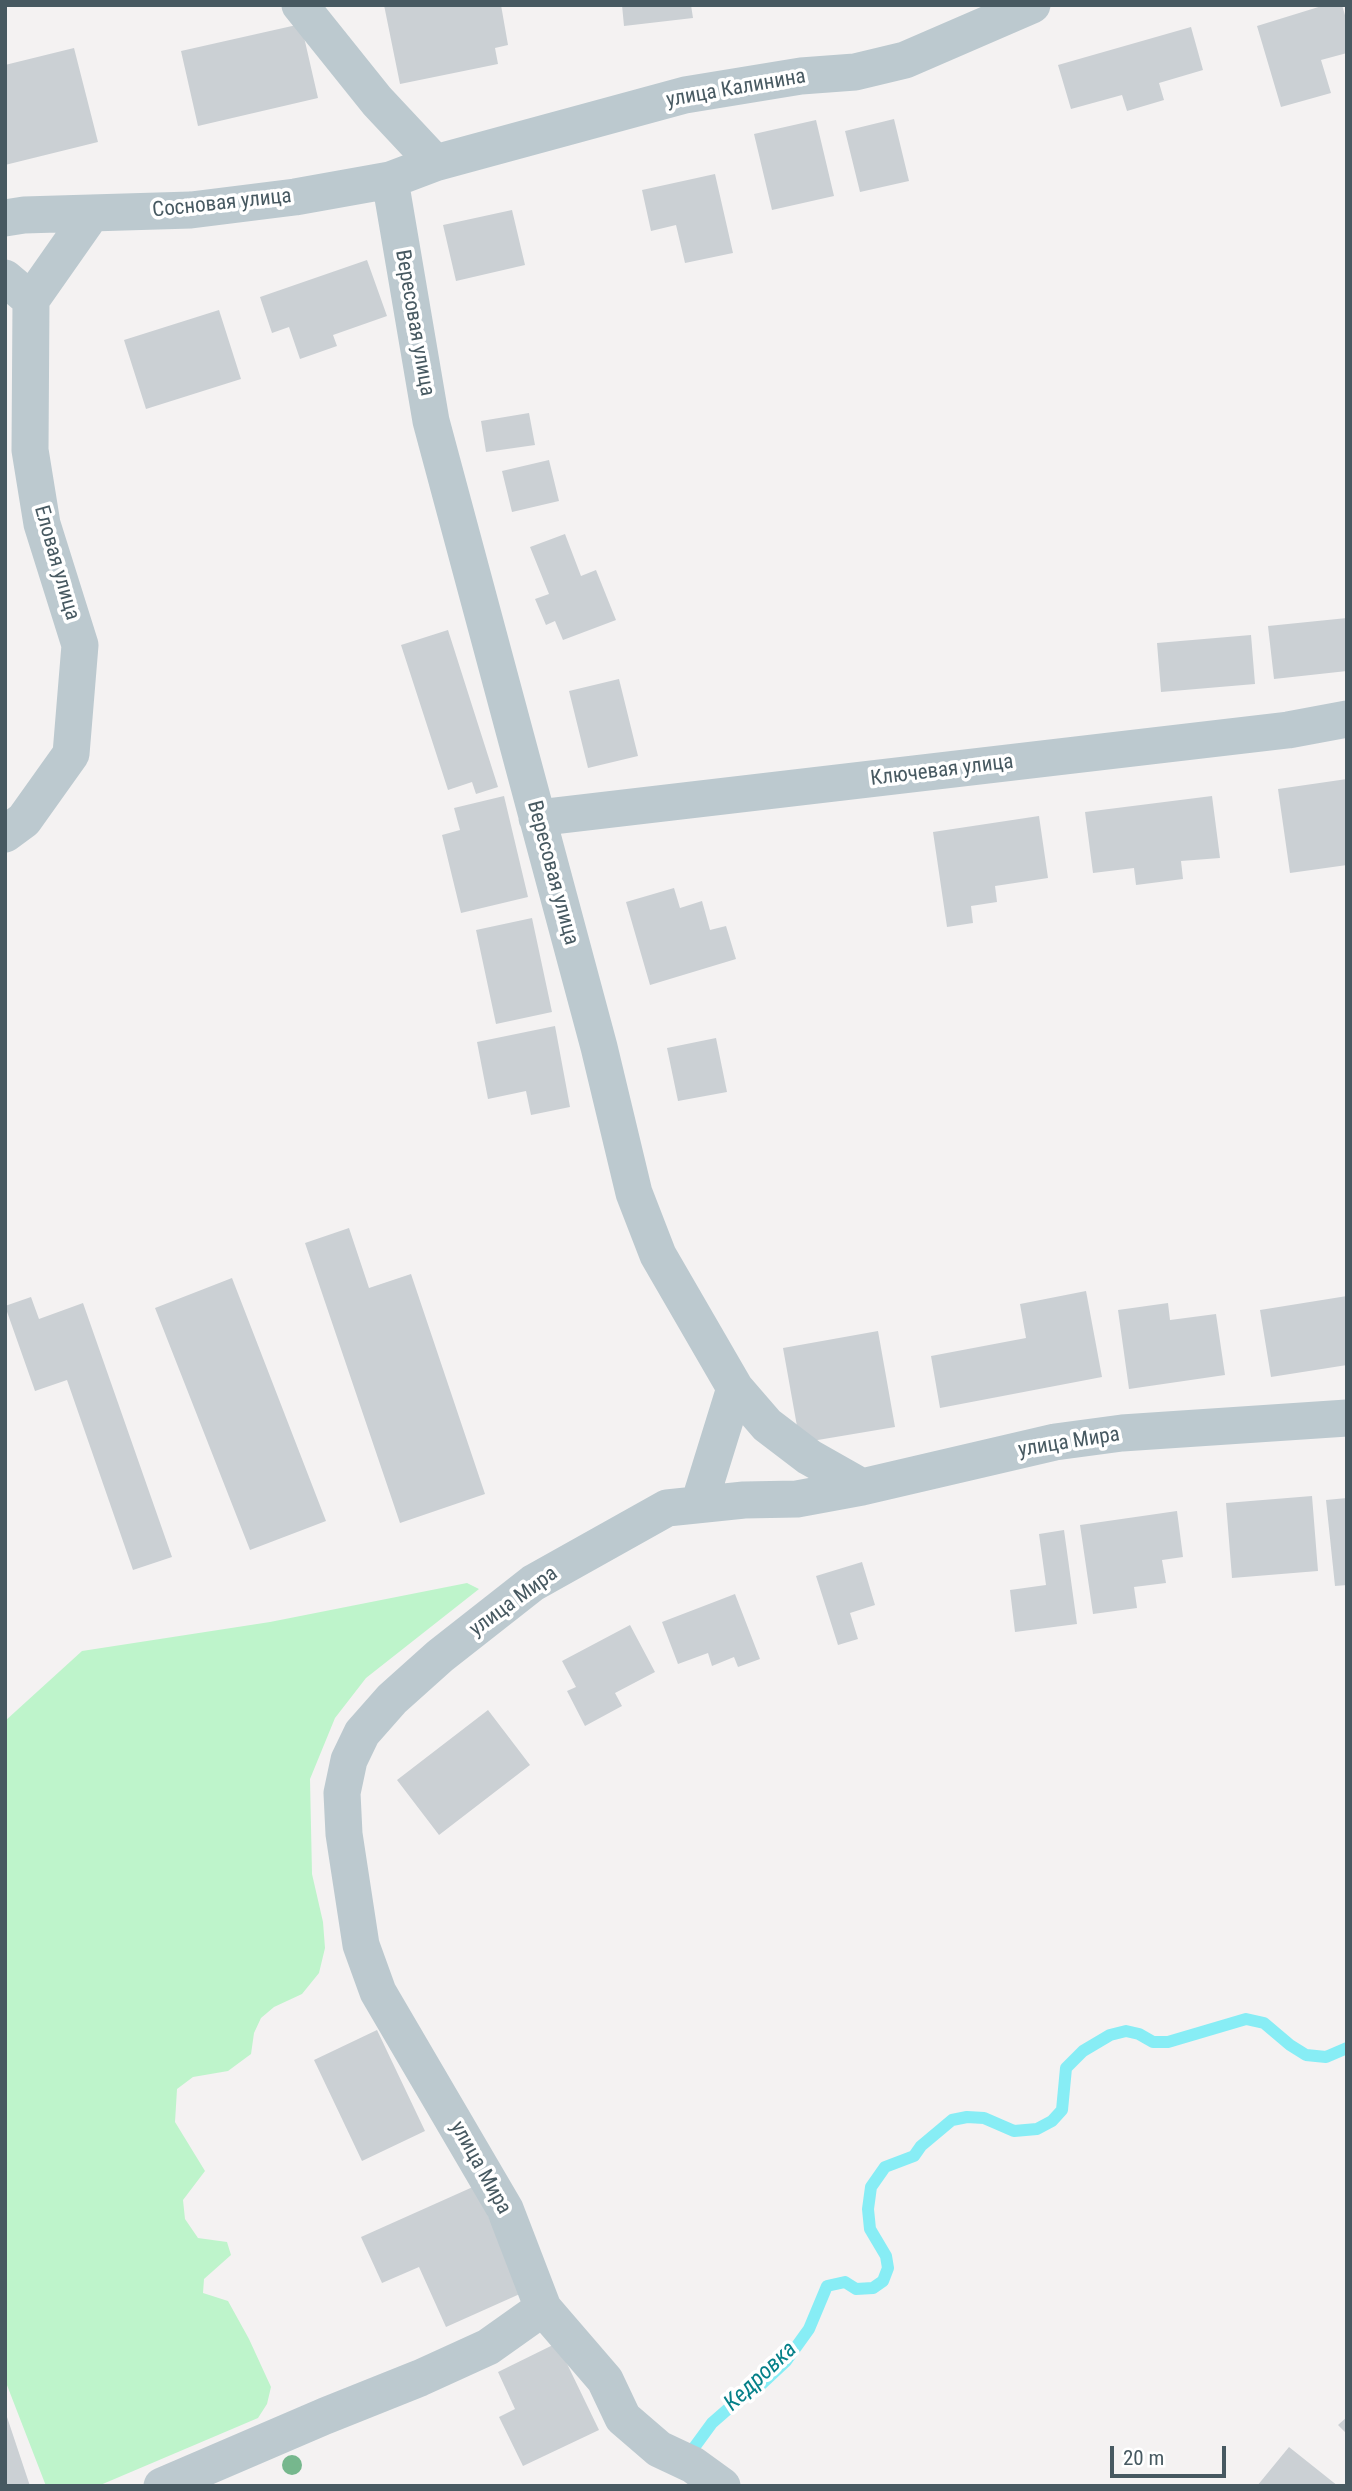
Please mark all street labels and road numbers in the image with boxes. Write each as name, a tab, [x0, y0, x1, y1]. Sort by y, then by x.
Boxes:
street label: улица Калинина	[664, 64, 808, 114]
street label: Сосновая улица	[151, 184, 293, 224]
street label: Вересовая улица	[389, 248, 439, 398]
street label: Еловая улица	[28, 503, 84, 623]
street label: Ключевая улица	[869, 750, 1015, 792]
street label: Вересовая улица	[521, 798, 583, 948]
street label: улица Мира	[1016, 1423, 1122, 1463]
street label: улица Мира	[465, 1562, 563, 1642]
street label: улица Мира	[444, 2117, 516, 2219]

